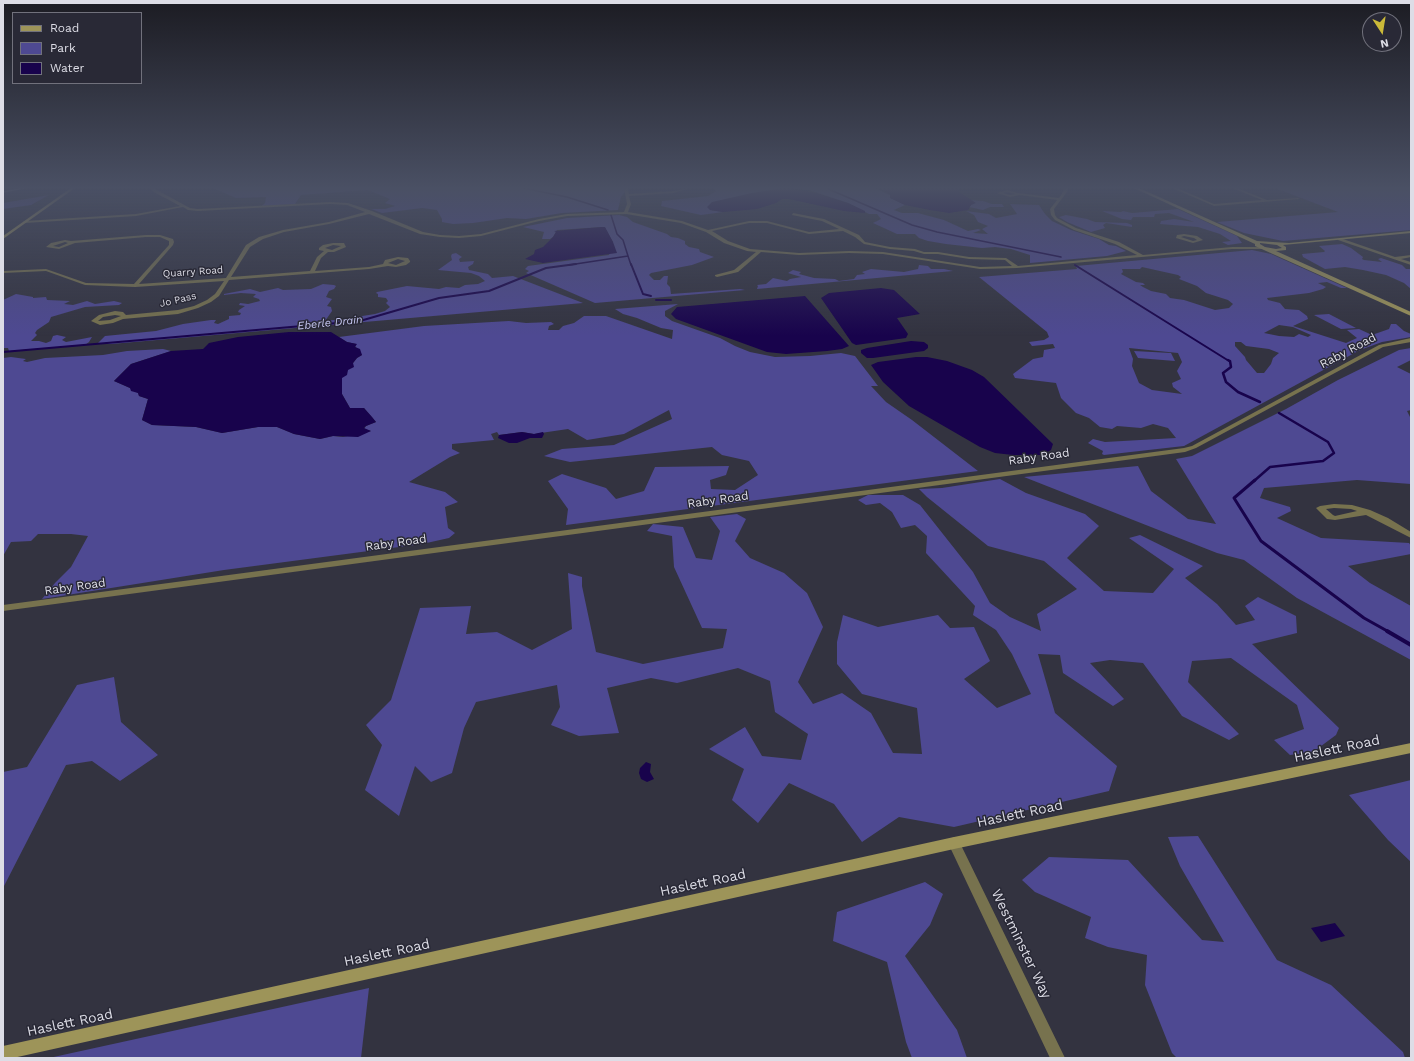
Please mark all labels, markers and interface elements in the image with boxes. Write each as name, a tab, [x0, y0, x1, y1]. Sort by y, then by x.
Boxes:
legend	[12, 12, 142, 84]
north arrow	[1362, 12, 1402, 52]
text: Road	[50, 21, 79, 35]
text: N	[1379, 36, 1390, 50]
text: Park	[50, 41, 76, 55]
text: Water	[50, 61, 84, 75]
street label: Quarry Road	[162, 264, 224, 280]
street label: Jo Pass	[158, 290, 198, 310]
water label: Eberle Drain	[297, 313, 363, 333]
street label: Raby Road	[1317, 330, 1379, 372]
street label: Raby Road	[1007, 446, 1071, 468]
street label: Raby Road	[686, 489, 750, 511]
street label: Raby Road	[364, 532, 428, 554]
street label: Raby Road	[43, 576, 107, 598]
street label: Haslett Road	[1292, 732, 1382, 766]
street label: Haslett Road	[975, 797, 1065, 831]
street label: Haslett Road	[658, 866, 748, 900]
street label: Westminster Way	[987, 887, 1055, 1001]
street label: Haslett Road	[342, 936, 432, 970]
street label: Haslett Road	[25, 1006, 115, 1040]

